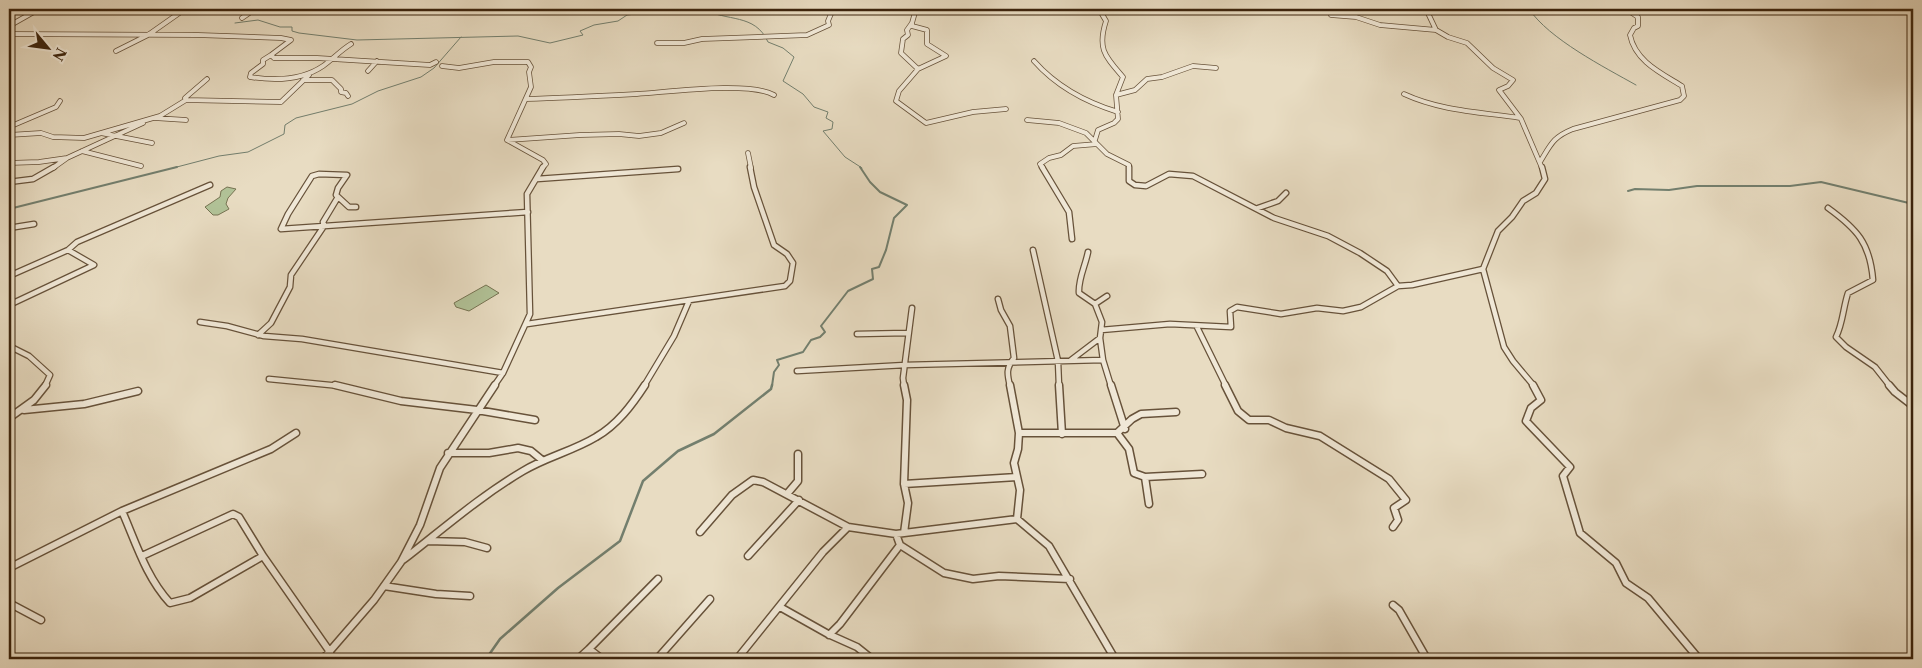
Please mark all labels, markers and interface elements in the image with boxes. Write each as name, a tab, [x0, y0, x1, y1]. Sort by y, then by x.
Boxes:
north arrow	[22, 22, 72, 72]
text: N	[49, 45, 70, 64]

